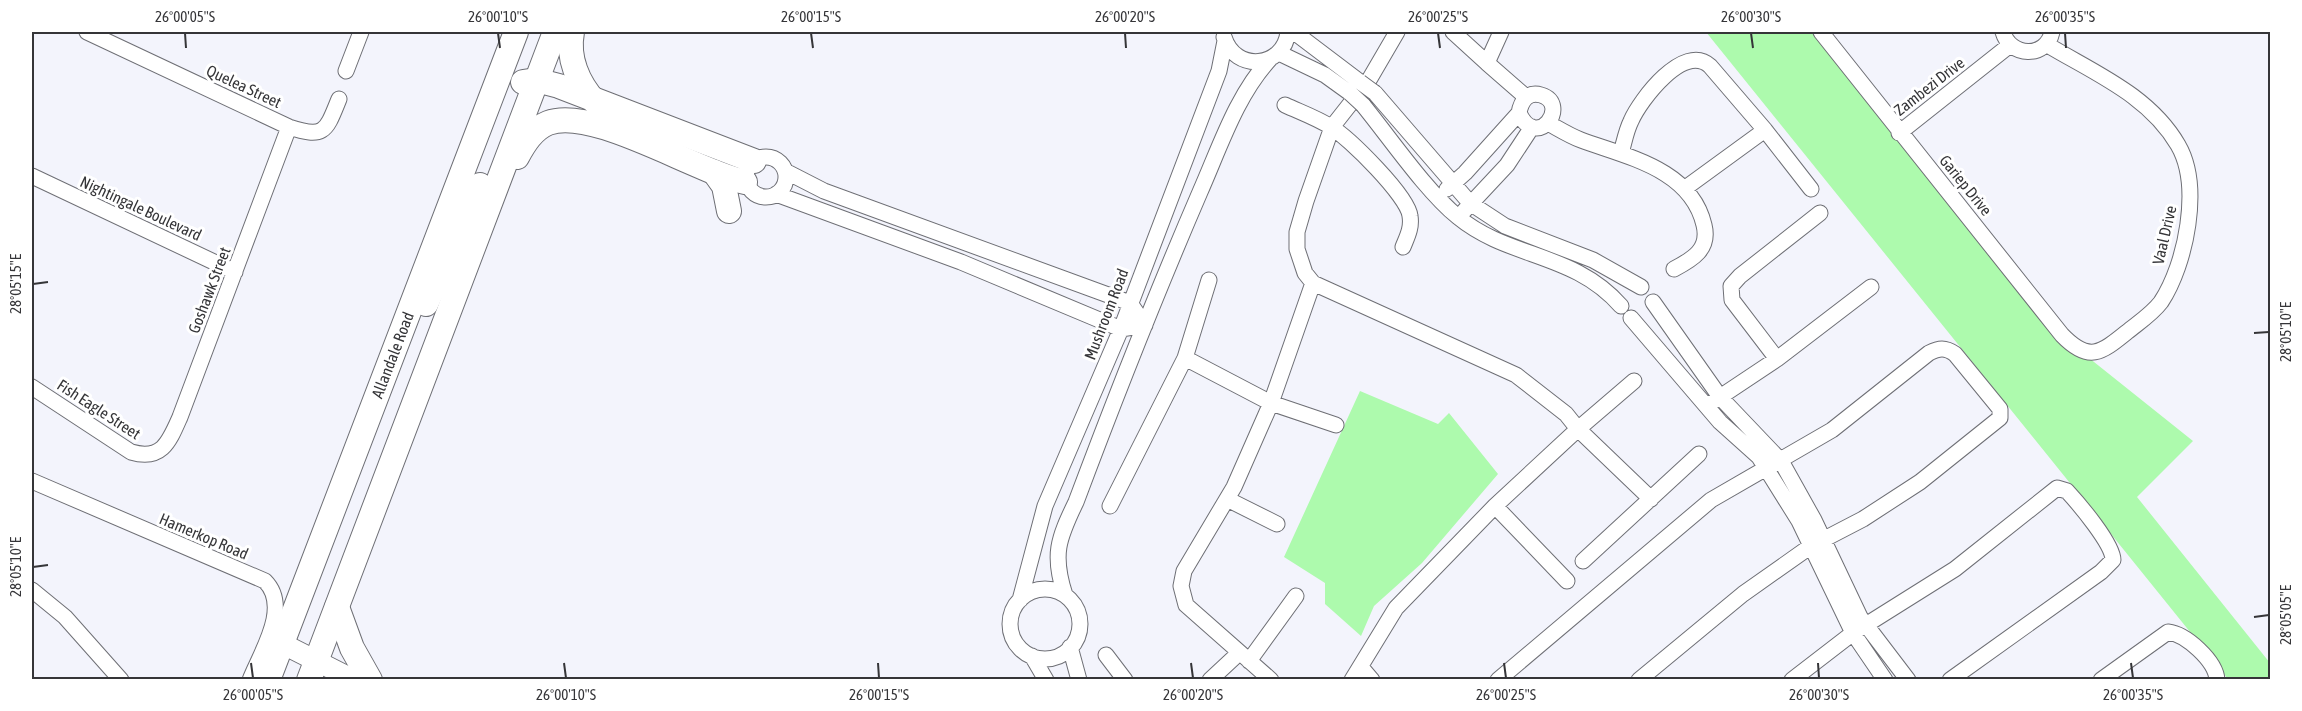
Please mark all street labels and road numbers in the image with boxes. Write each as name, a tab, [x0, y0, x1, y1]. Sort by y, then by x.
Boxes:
street label: Zambezi Drive	[1890, 53, 1968, 119]
street label: Quelea Street	[204, 61, 285, 111]
street label: Gariep Drive	[1935, 151, 1996, 219]
street label: Nightingale Boulevard	[77, 172, 204, 245]
street label: Vaal Drive	[2149, 204, 2179, 266]
street label: Goshawk Street	[184, 244, 234, 336]
street label: Mushroom Road	[1080, 266, 1132, 362]
street label: Allandale Road	[368, 309, 417, 401]
street label: Fish Eagle Street	[54, 375, 144, 444]
street label: Hamerkop Road	[156, 509, 251, 564]

